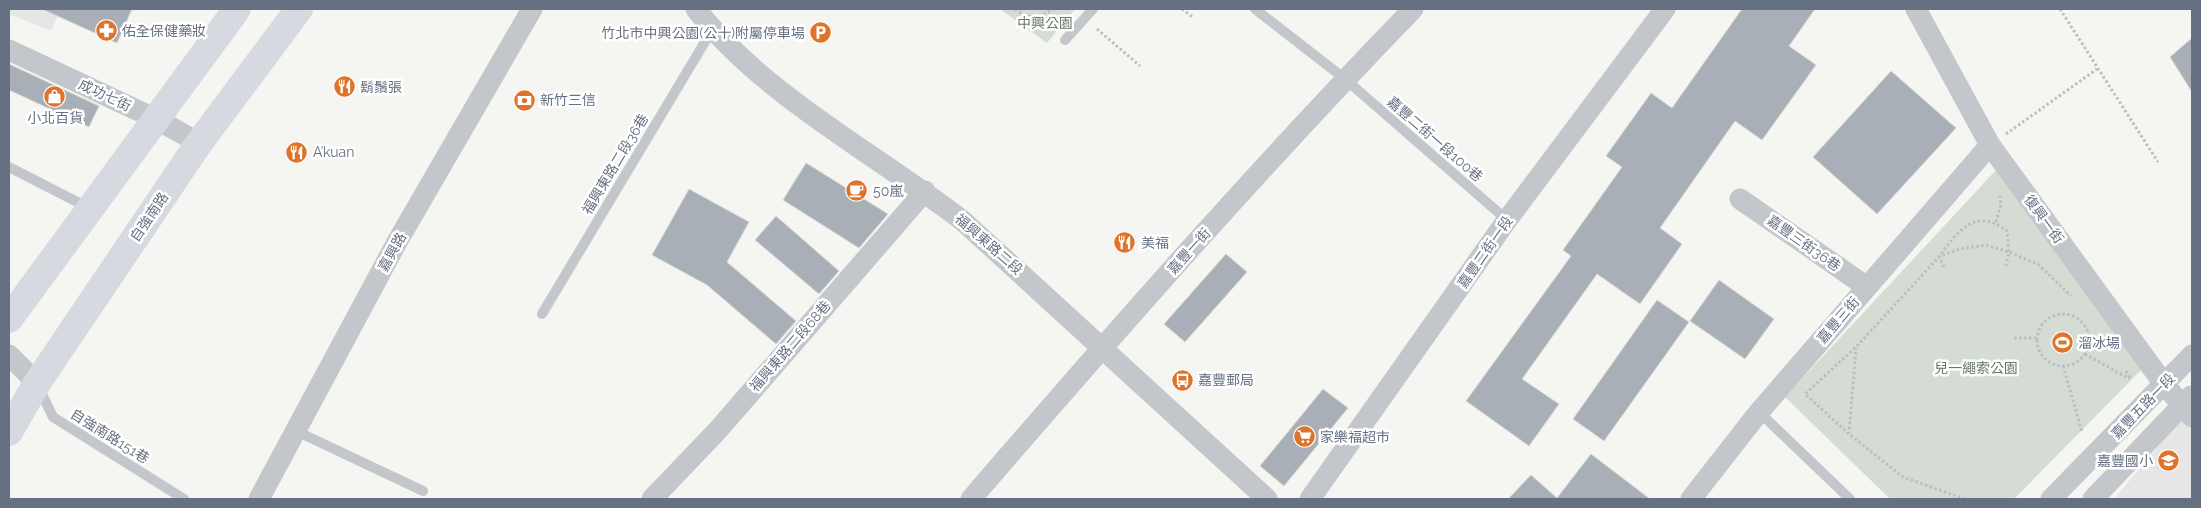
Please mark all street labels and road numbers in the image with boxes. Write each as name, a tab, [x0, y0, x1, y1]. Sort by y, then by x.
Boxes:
street label: 成功七街	[76, 76, 134, 114]
street label: 嘉豐二街一段100巷	[1384, 93, 1486, 185]
street label: 福興東路二段36巷	[579, 111, 651, 217]
street label: 自強南路	[127, 189, 171, 245]
street label: 復興一街	[2021, 192, 2067, 246]
street label: 福興東路二段	[952, 210, 1026, 278]
street label: 嘉豐三街36巷	[1764, 212, 1844, 274]
street label: 嘉豐二街一段	[1454, 213, 1516, 291]
street label: 嘉豐一街	[1164, 225, 1214, 277]
street label: 嘉興路	[375, 230, 409, 274]
street label: 嘉豐三街	[1814, 294, 1862, 346]
street label: 福興東路二段68巷	[746, 297, 834, 395]
street label: 嘉豐五路一段	[2108, 370, 2178, 442]
street label: 自強南路151巷	[68, 405, 152, 467]

